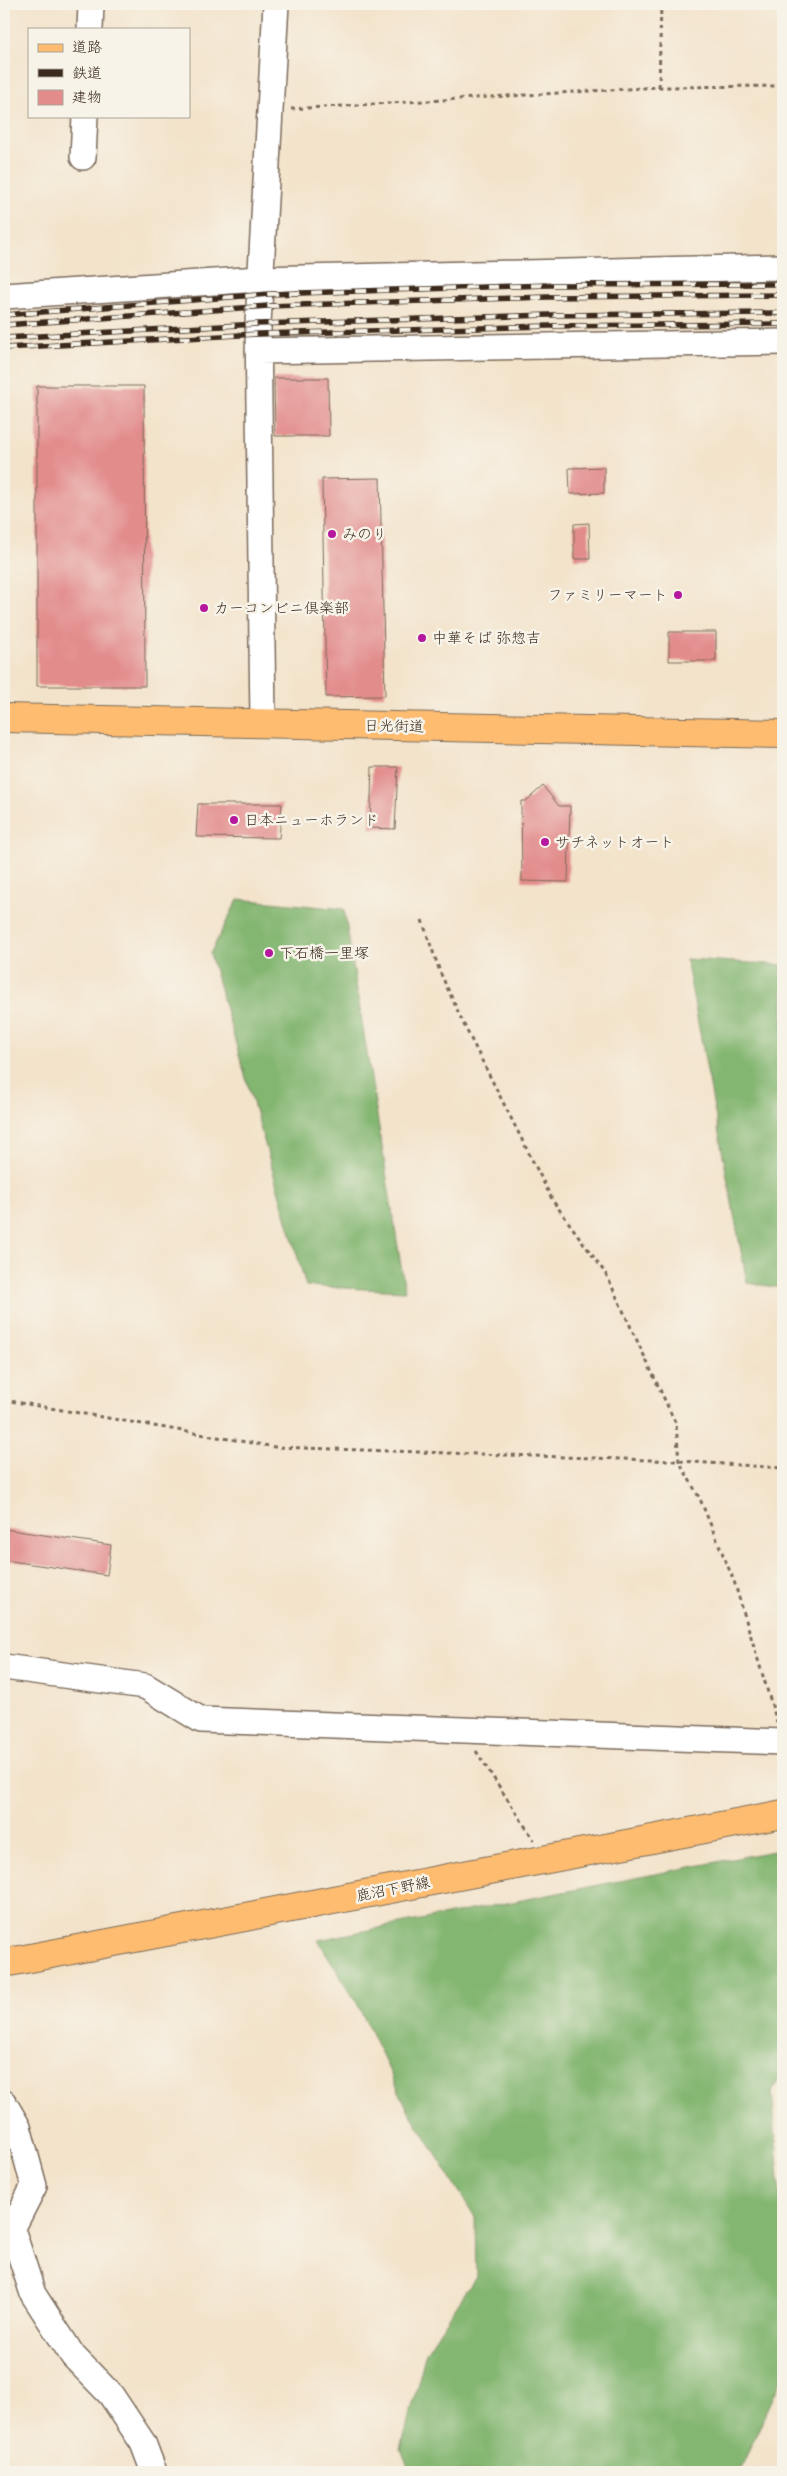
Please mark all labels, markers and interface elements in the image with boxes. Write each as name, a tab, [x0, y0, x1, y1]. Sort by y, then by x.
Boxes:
legend	[28, 28, 190, 118]
text: 道路	[72, 34, 102, 60]
text: 鉄道	[72, 60, 102, 86]
text: 建物	[72, 84, 102, 110]
place label: みのり	[342, 521, 387, 547]
marker: みのり	[326, 528, 338, 540]
place label: ファミリーマート	[548, 582, 668, 608]
marker: ファミリーマート	[672, 589, 684, 601]
place label: カーコンビニ倶楽部	[214, 595, 349, 621]
marker: カーコンビニ倶楽部	[198, 602, 210, 614]
place label: 中華そば 弥惣吉	[432, 625, 541, 651]
marker: 中華そば 弥惣吉	[416, 632, 428, 644]
street label: 日光街道	[364, 712, 424, 740]
place label: 日本ニューホランド	[244, 807, 379, 833]
marker: 日本ニューホランド	[228, 814, 240, 826]
place label: サチネットオート	[555, 829, 674, 855]
marker: サチネットオート	[539, 836, 551, 848]
place label: 下石橋一里塚	[279, 940, 369, 966]
marker: 下石橋一里塚	[263, 947, 275, 959]
street label: 鹿沼下野線	[354, 1869, 432, 1909]

